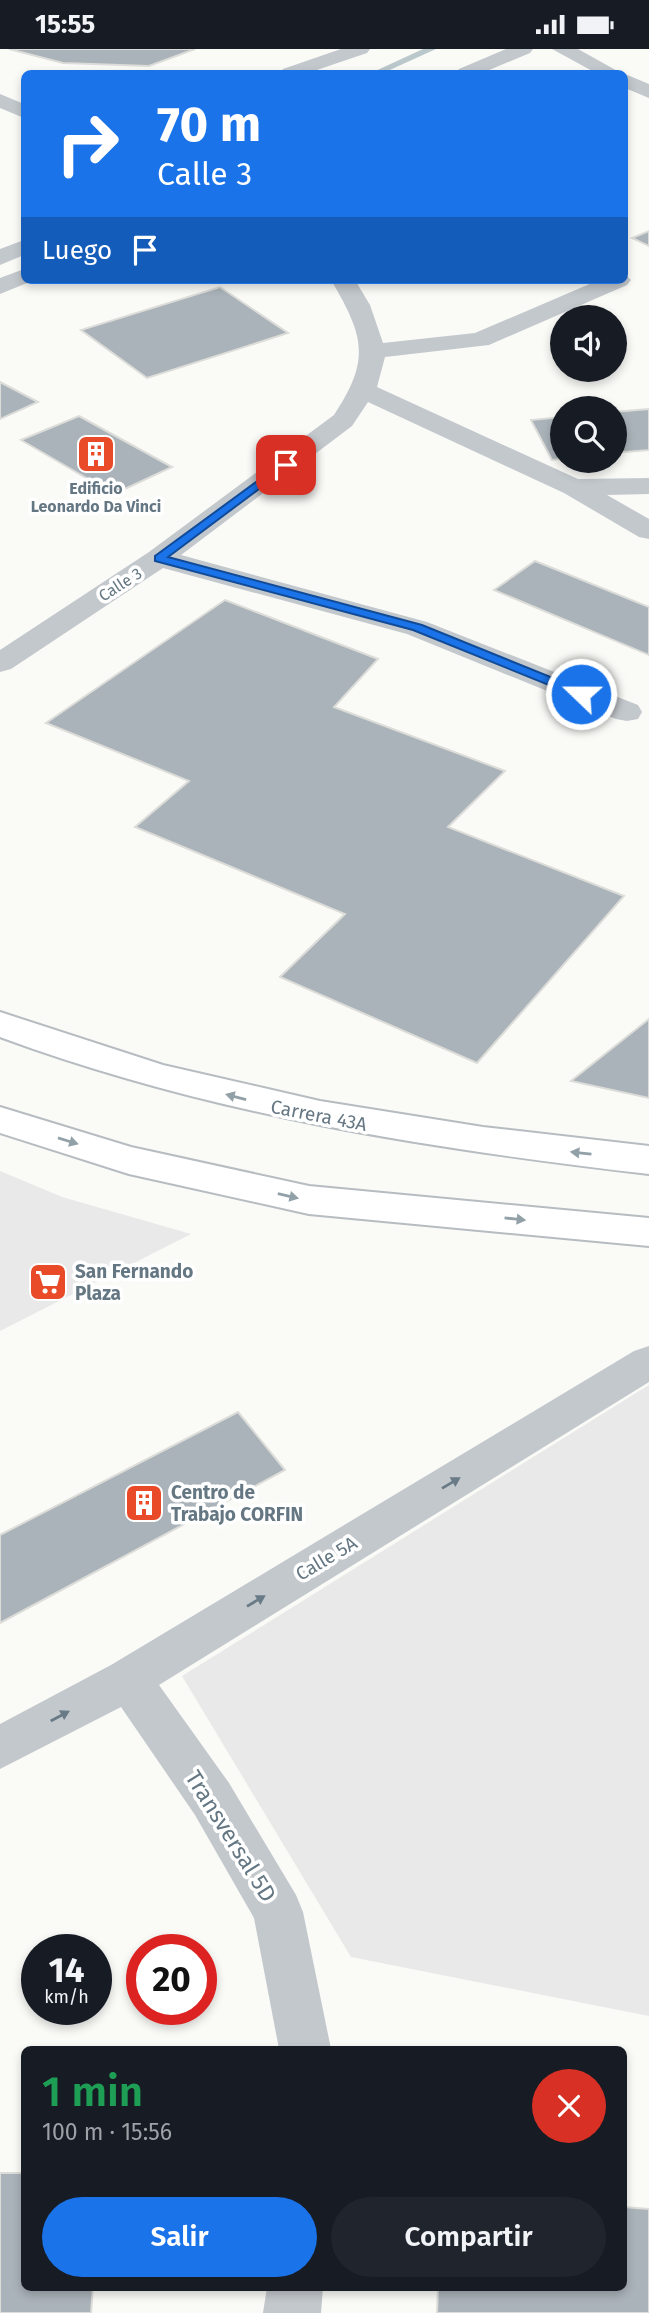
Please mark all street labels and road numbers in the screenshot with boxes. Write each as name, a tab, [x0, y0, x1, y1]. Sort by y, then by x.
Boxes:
street label: Calle 3	[95, 563, 145, 605]
street label: Carrera 43A	[269, 1095, 369, 1136]
street label: Calle 5A	[291, 1531, 361, 1586]
street label: Transversal 5D	[179, 1765, 283, 1907]

